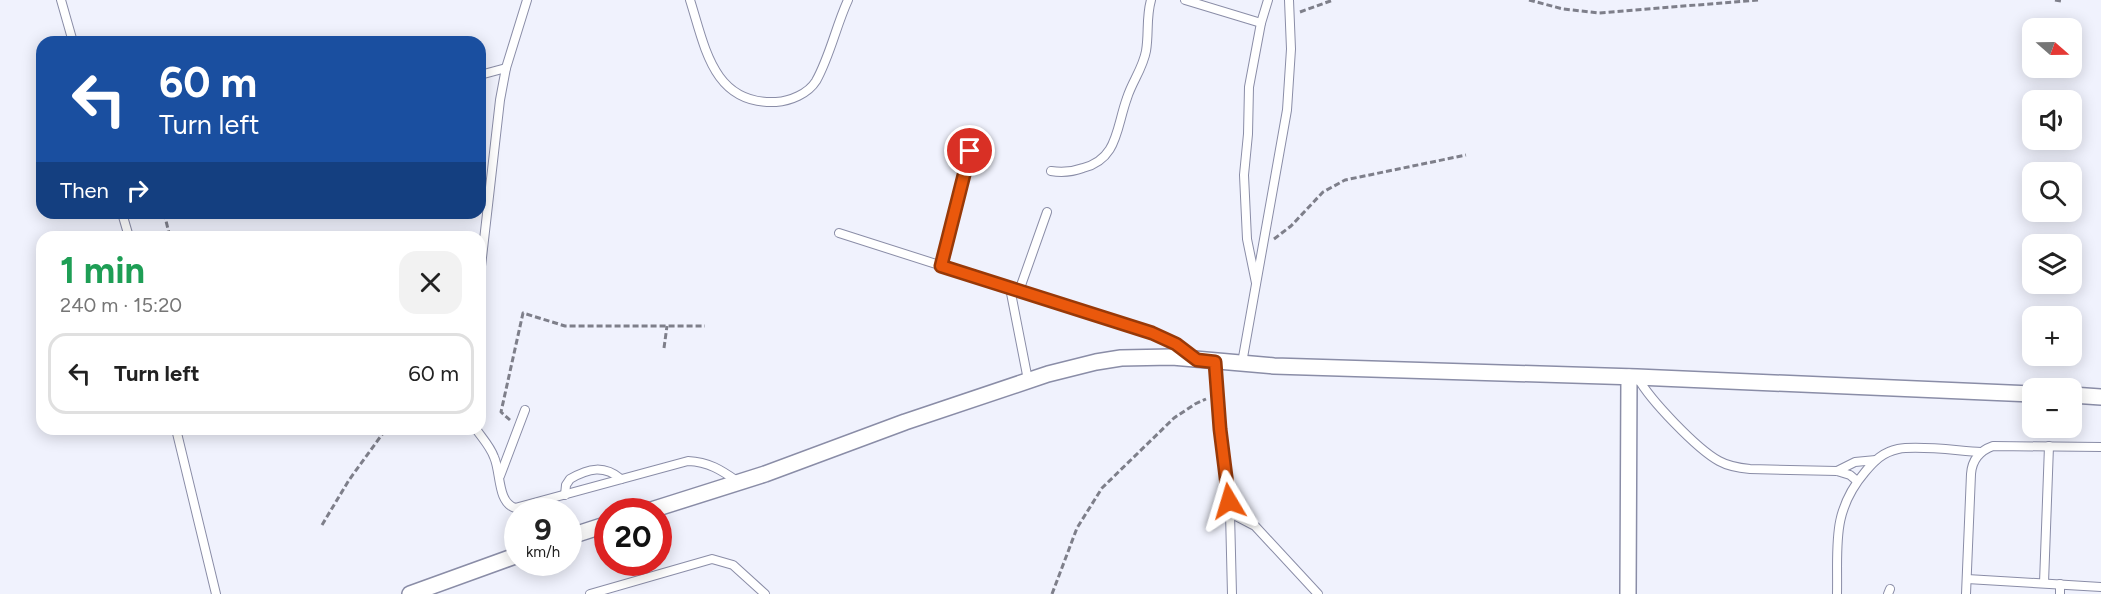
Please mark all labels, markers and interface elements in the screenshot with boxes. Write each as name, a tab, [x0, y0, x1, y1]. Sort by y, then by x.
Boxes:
north arrow	[2022, 18, 2082, 78]
map controls	[2022, 18, 2082, 438]
text: 60 m	[159, 57, 257, 108]
icon: left	[60, 60, 138, 138]
button: sound	[2022, 90, 2082, 150]
text: Turn left	[159, 108, 259, 141]
pin	[944, 125, 995, 176]
icon: arrive	[953, 134, 986, 167]
button: search	[2022, 162, 2082, 222]
icon: right	[121, 174, 154, 207]
text: Then	[60, 177, 109, 204]
button: layers	[2022, 234, 2082, 294]
text: 1 min	[60, 249, 145, 292]
button: close	[399, 251, 462, 314]
text: 240 m · 15:20	[60, 293, 182, 317]
button: +	[2022, 306, 2082, 366]
icon: left	[63, 357, 96, 390]
text: Turn left	[114, 360, 200, 387]
text: 60 m	[408, 360, 459, 387]
button: −	[2022, 378, 2082, 438]
position arrow	[1197, 469, 1261, 533]
speed limit sign: 20	[594, 498, 672, 576]
text: 9	[534, 511, 552, 548]
text: km/h	[526, 543, 560, 561]

